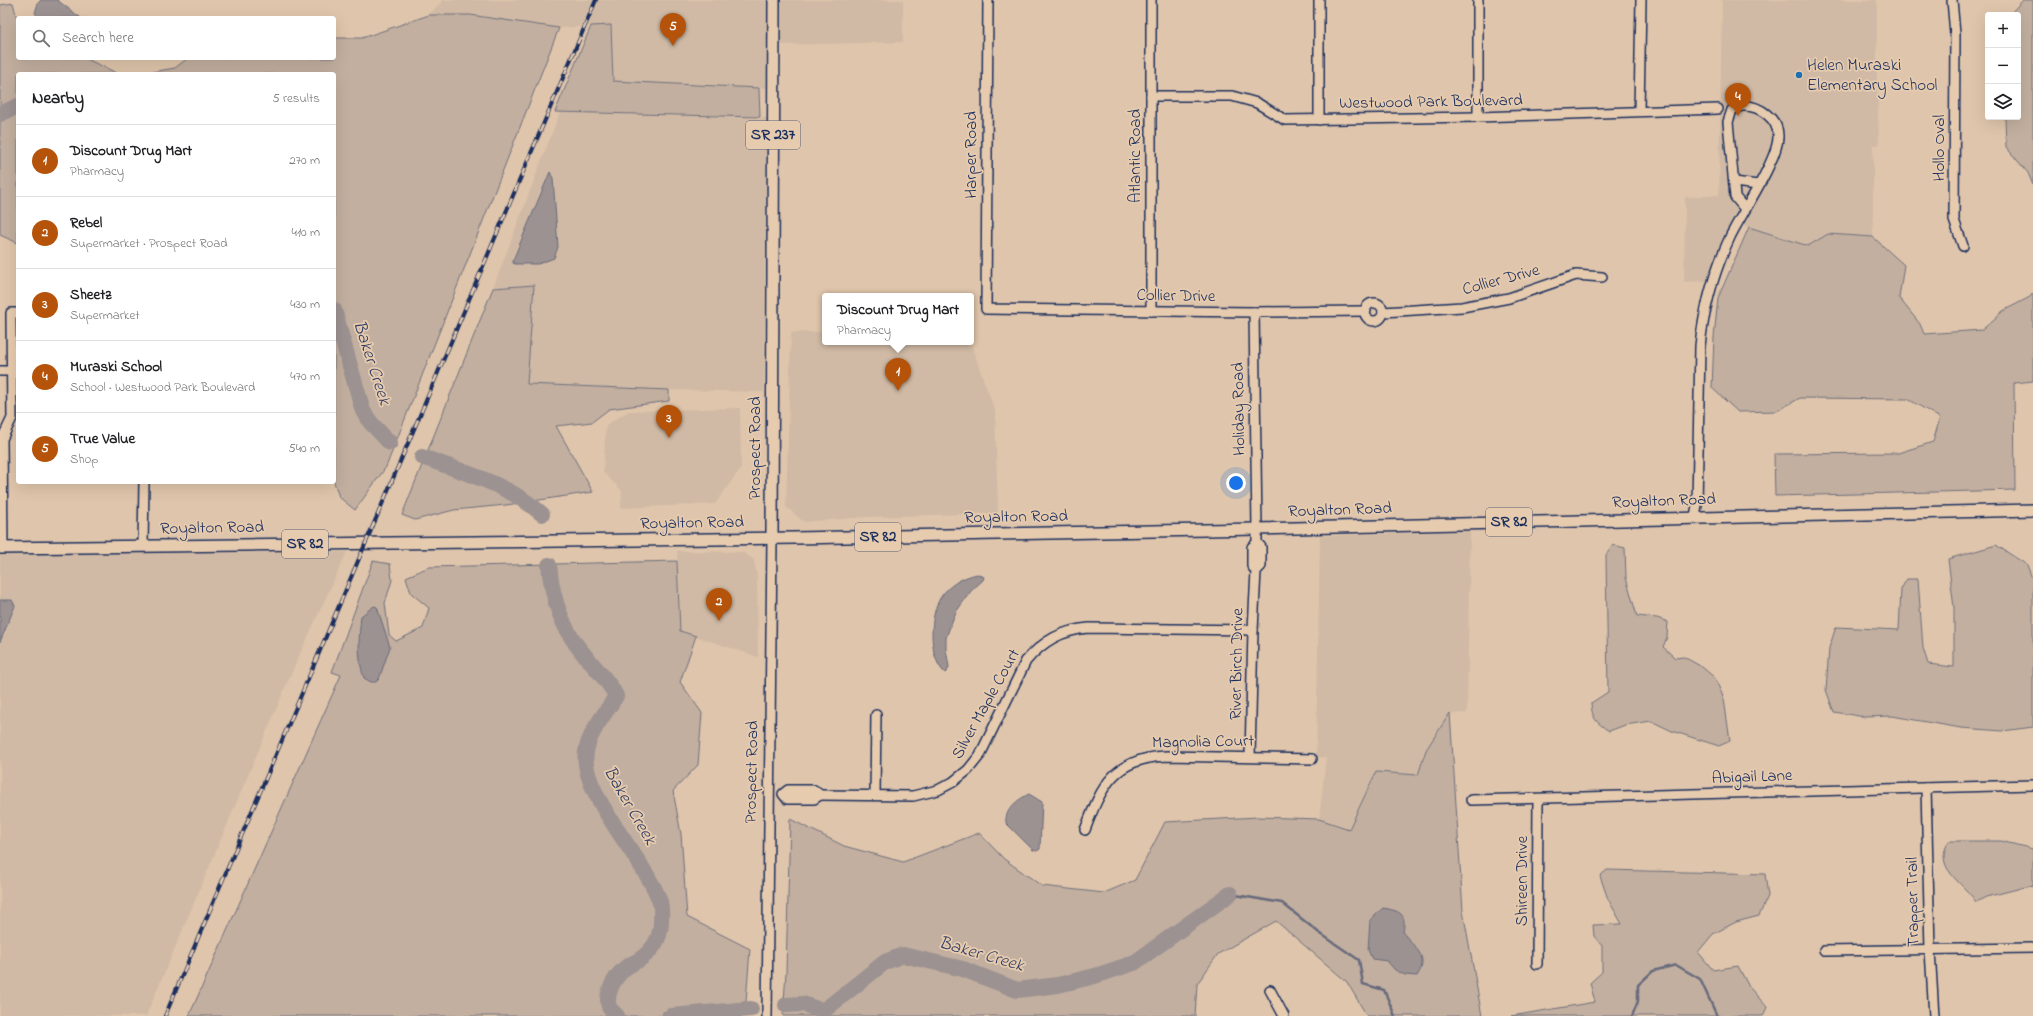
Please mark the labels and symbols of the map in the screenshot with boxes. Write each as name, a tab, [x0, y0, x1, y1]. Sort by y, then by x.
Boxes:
pin: 5	[660, 13, 686, 46]
place label: Helen Muraski Elementary School	[1807, 53, 1938, 99]
marker: Helen Muraski Elementary School	[1794, 70, 1804, 80]
pin: 4	[1725, 83, 1751, 116]
street label: Westwood Park Boulevard	[1339, 88, 1523, 116]
street label: Atlantic Road	[1123, 108, 1148, 203]
street label: Harper Road	[959, 111, 984, 199]
street label: Hollo Oval	[1927, 114, 1952, 181]
road number: SR 237	[746, 121, 800, 149]
street label: Collier Drive	[1460, 258, 1543, 302]
street label: Collier Drive	[1136, 283, 1216, 309]
water label: Baker Creek	[345, 317, 397, 410]
pin: 1	[885, 358, 911, 391]
street label: Holiday Road	[1226, 362, 1253, 456]
street label: Prospect Road	[743, 396, 768, 499]
pin: 3	[656, 405, 682, 438]
your location	[1226, 473, 1246, 493]
street label: Royalton Road	[1612, 487, 1717, 516]
street label: Royalton Road	[1288, 496, 1393, 525]
street label: Royalton Road	[964, 504, 1069, 531]
road number: SR 82	[1486, 508, 1532, 536]
street label: Royalton Road	[640, 510, 745, 537]
street label: Royalton Road	[160, 515, 265, 542]
road number: SR 82	[855, 523, 901, 551]
road number: SR 82	[282, 530, 328, 558]
pin: 2	[706, 588, 732, 621]
street label: River Birch Drive	[1224, 608, 1250, 720]
street label: Silver Maple Court	[945, 644, 1027, 764]
street label: Prospect Road	[739, 720, 765, 824]
street label: Magnolia Court	[1152, 729, 1255, 757]
water label: Baker Creek	[596, 762, 663, 851]
street label: Abigail Lane	[1711, 763, 1793, 793]
street label: Shireen Drive	[1510, 835, 1535, 926]
street label: Trapper Trail	[1900, 857, 1926, 947]
water label: Baker Creek	[935, 930, 1028, 980]

